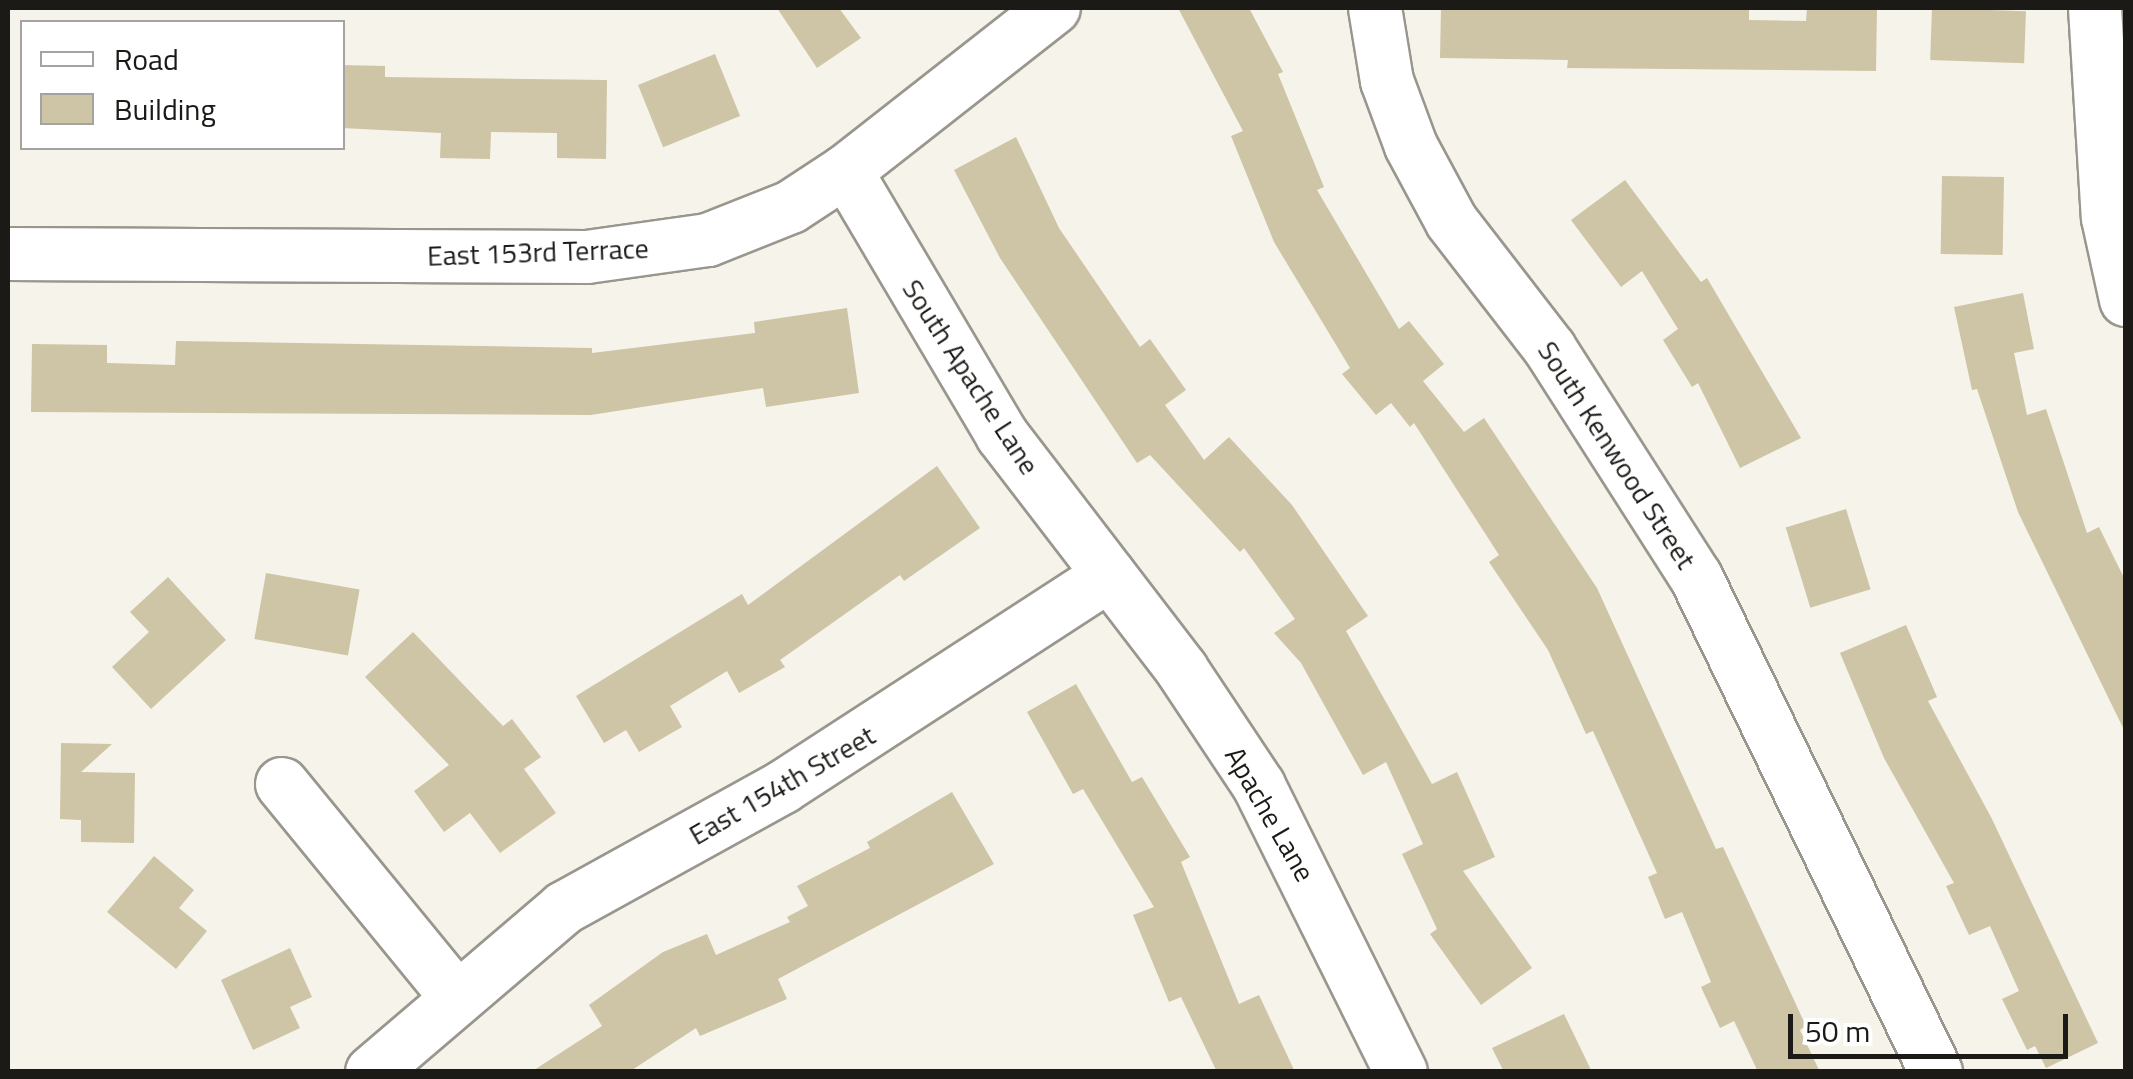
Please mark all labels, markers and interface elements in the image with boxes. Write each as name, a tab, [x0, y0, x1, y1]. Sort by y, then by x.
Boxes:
legend	[20, 20, 345, 150]
text: Road	[114, 36, 179, 82]
text: Building	[114, 86, 216, 132]
street label: East 153rd Terrace	[427, 231, 649, 273]
street label: South Apache Lane	[896, 273, 1046, 481]
street label: South Kenwood Street	[1531, 335, 1703, 575]
street label: East 154th Street	[683, 718, 881, 852]
street label: Apache Lane	[1218, 741, 1322, 887]
scale bar	[1793, 994, 2073, 1056]
text: 50 m	[1805, 1008, 1870, 1054]

